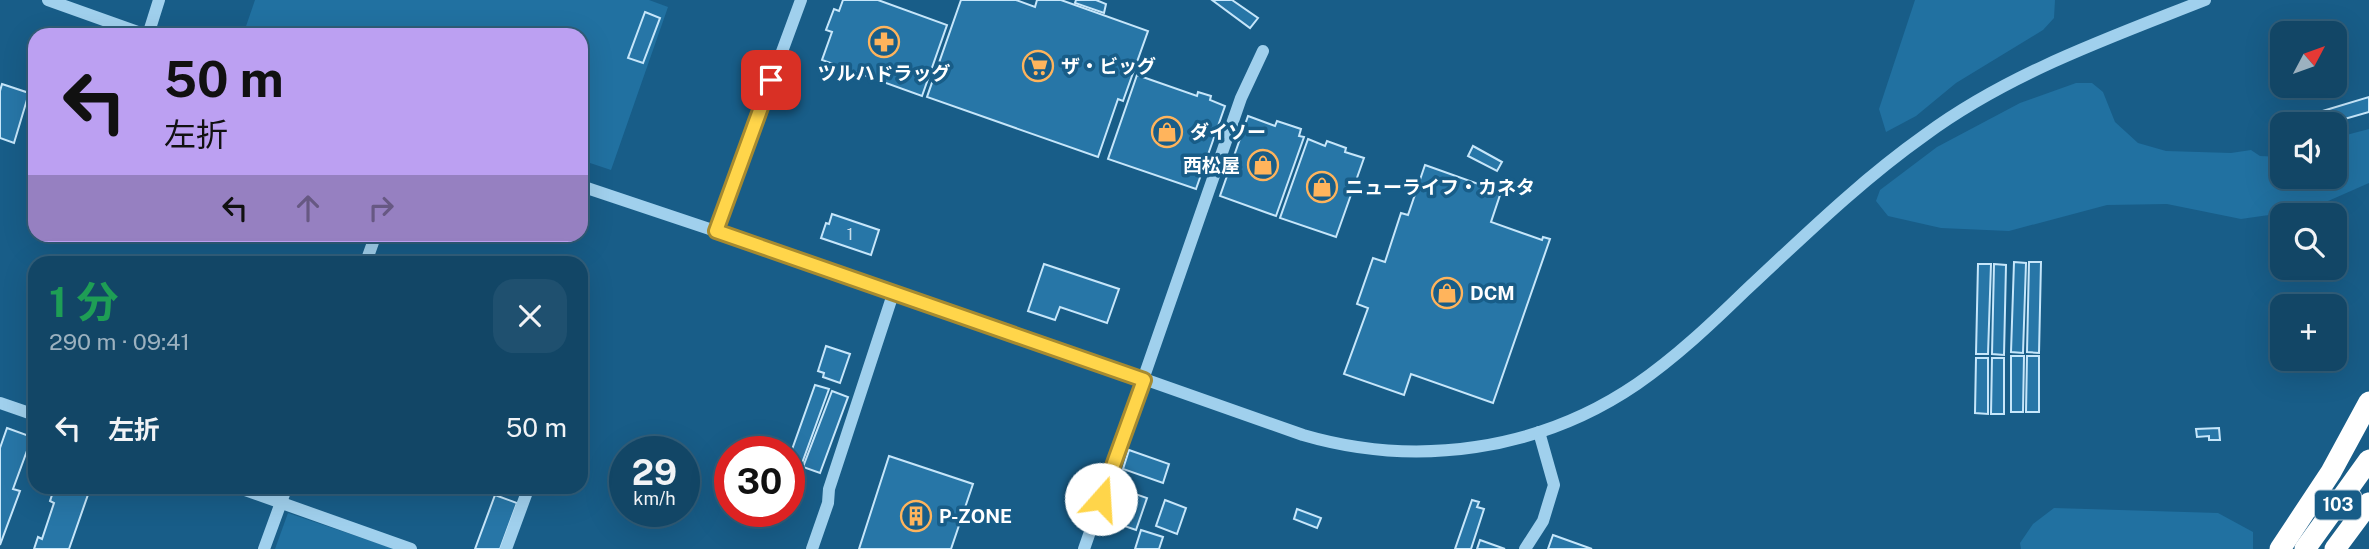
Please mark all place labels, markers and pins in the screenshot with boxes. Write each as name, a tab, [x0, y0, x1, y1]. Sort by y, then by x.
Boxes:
pharmacy icon: ツルハドラッグ	[867, 25, 901, 59]
supermarket icon: ザ・ビッグ	[1021, 49, 1055, 83]
pin	[741, 50, 801, 110]
place label: ザ・ビッグ	[1061, 55, 1156, 77]
place label: ツルハドラッグ	[817, 62, 951, 84]
shop icon: ダイソー	[1150, 115, 1184, 149]
place label: ダイソー	[1190, 121, 1266, 143]
shop icon: 西松屋	[1246, 148, 1280, 182]
place label: 西松屋	[1183, 154, 1240, 176]
shop icon: ニューライフ・カネタ	[1305, 170, 1339, 204]
place label: ニューライフ・カネタ	[1345, 176, 1535, 198]
shop icon: DCM	[1430, 276, 1464, 310]
place label: DCM	[1470, 282, 1515, 304]
building icon: P-ZONE	[899, 499, 933, 533]
place label: P-ZONE	[939, 505, 1012, 527]

